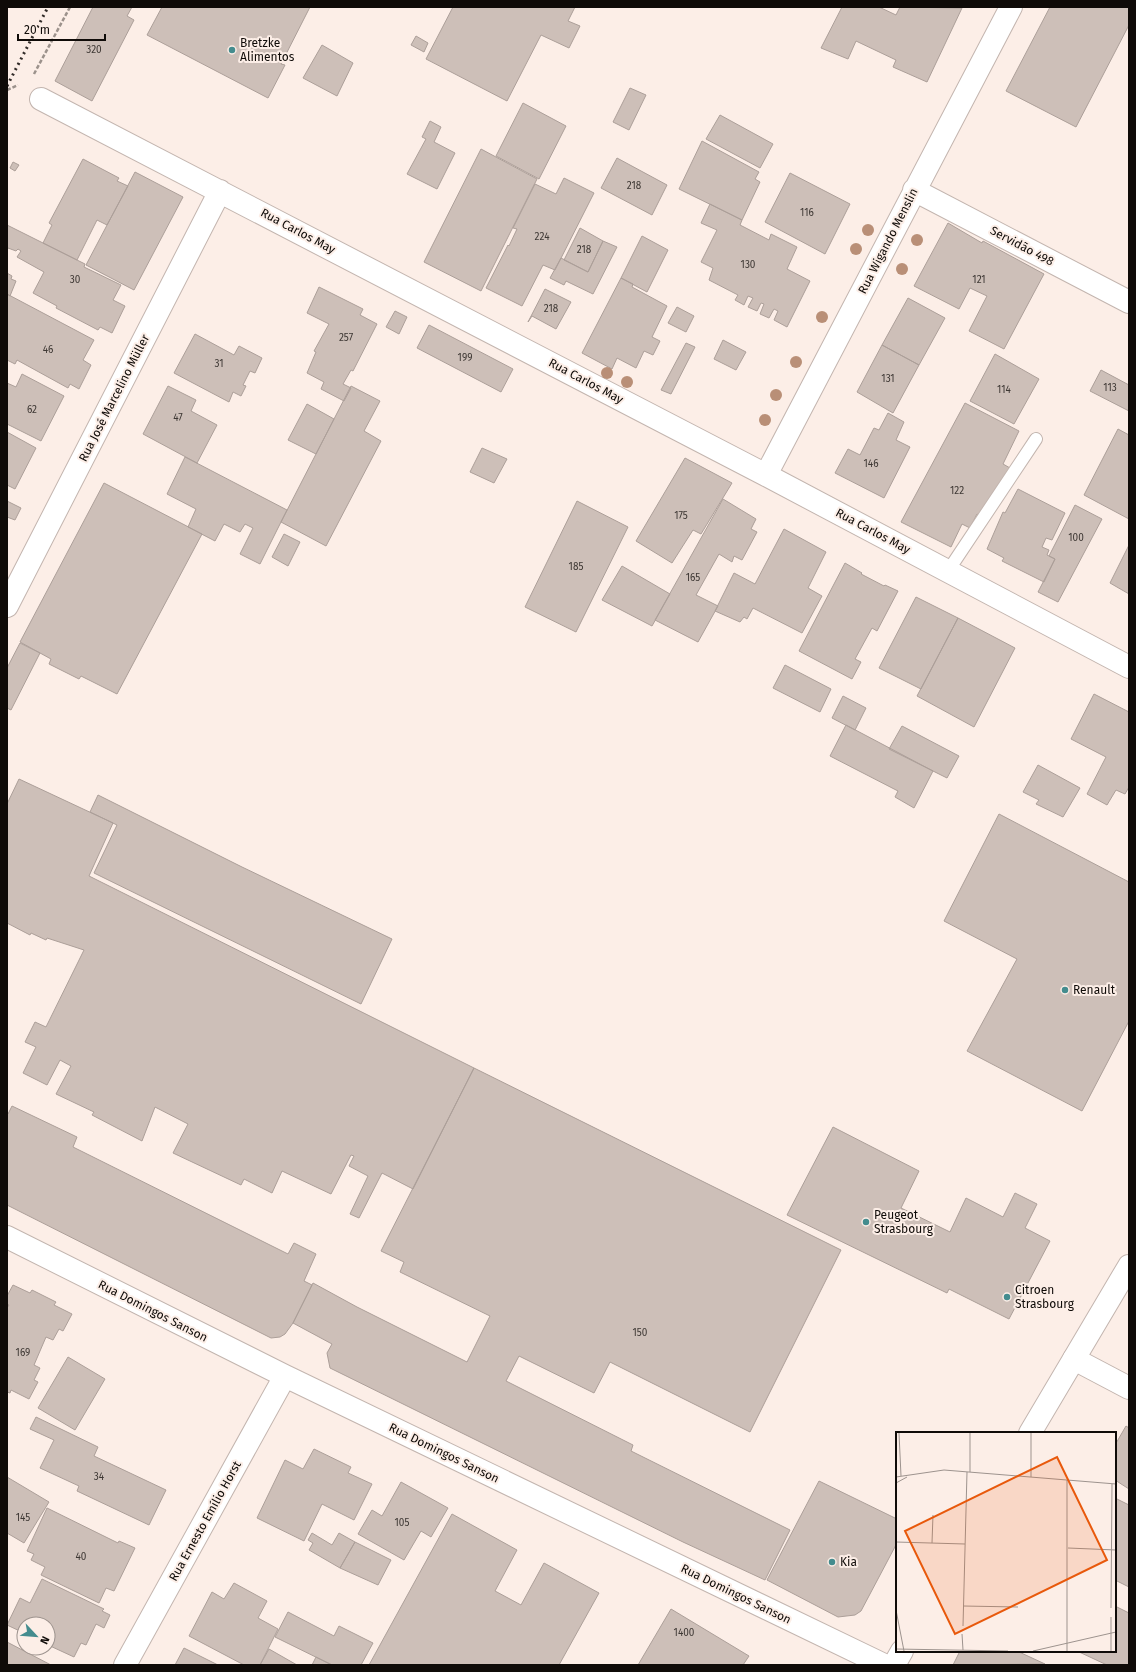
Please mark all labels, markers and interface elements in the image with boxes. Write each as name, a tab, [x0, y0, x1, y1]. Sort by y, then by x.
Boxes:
scale bar	[18, 16, 105, 42]
text: 20 m	[24, 23, 50, 37]
place label: Bretzke Alimentos	[240, 36, 295, 64]
house number: 320	[86, 44, 102, 56]
marker: Bretzke Alimentos	[227, 45, 237, 55]
house number: 218	[627, 180, 642, 192]
street label: Rua Wigando Menslin	[855, 186, 921, 296]
street label: Rua Carlos May	[258, 205, 338, 257]
house number: 116	[800, 207, 814, 219]
street label: Servidão 498	[988, 223, 1057, 269]
house number: 224	[535, 231, 550, 243]
house number: 218	[577, 244, 592, 256]
house number: 130	[741, 259, 756, 271]
house number: 30	[70, 274, 81, 286]
house number: 121	[972, 274, 986, 286]
house number: 218	[544, 303, 559, 315]
street label: Rua José Marcelino Müller	[76, 332, 152, 464]
house number: 257	[339, 332, 354, 344]
house number: 46	[43, 344, 53, 356]
house number: 199	[458, 352, 472, 364]
street label: Rua Carlos May	[546, 355, 626, 407]
house number: 31	[214, 358, 224, 370]
house number: 131	[881, 373, 895, 385]
house number: 113	[1103, 382, 1117, 394]
house number: 114	[997, 384, 1012, 396]
house number: 62	[27, 404, 37, 416]
house number: 47	[173, 412, 183, 424]
house number: 146	[864, 458, 878, 470]
house number: 122	[950, 485, 964, 497]
street label: Rua Carlos May	[833, 505, 913, 557]
house number: 175	[674, 510, 688, 522]
house number: 100	[1068, 532, 1084, 544]
house number: 185	[569, 561, 583, 573]
house number: 165	[686, 572, 700, 584]
place label: Renault	[1073, 983, 1116, 997]
marker: Renault	[1060, 985, 1070, 995]
place label: Peugeot Strasbourg	[874, 1208, 934, 1236]
marker: Peugeot Strasbourg	[861, 1217, 871, 1227]
street label: Rua Domingos Sanson	[96, 1277, 210, 1345]
place label: Citroen Strasbourg	[1015, 1283, 1075, 1311]
marker: Citroen Strasbourg	[1002, 1292, 1012, 1302]
house number: 150	[633, 1327, 648, 1339]
house number: 169	[16, 1347, 30, 1359]
street label: Rua Domingos Sanson	[387, 1420, 501, 1486]
inset map	[896, 1432, 1116, 1652]
street label: Rua Ernesto Emílio Horst	[166, 1458, 244, 1583]
house number: 34	[94, 1471, 105, 1483]
house number: 145	[16, 1512, 30, 1524]
house number: 105	[395, 1517, 409, 1529]
house number: 40	[76, 1551, 87, 1563]
place label: Kia	[840, 1555, 857, 1569]
marker: Kia	[827, 1557, 837, 1567]
street label: Rua Domingos Sanson	[679, 1561, 793, 1627]
north arrow	[16, 1616, 56, 1656]
house number: 1400	[674, 1627, 695, 1639]
text: N	[37, 1634, 52, 1646]

